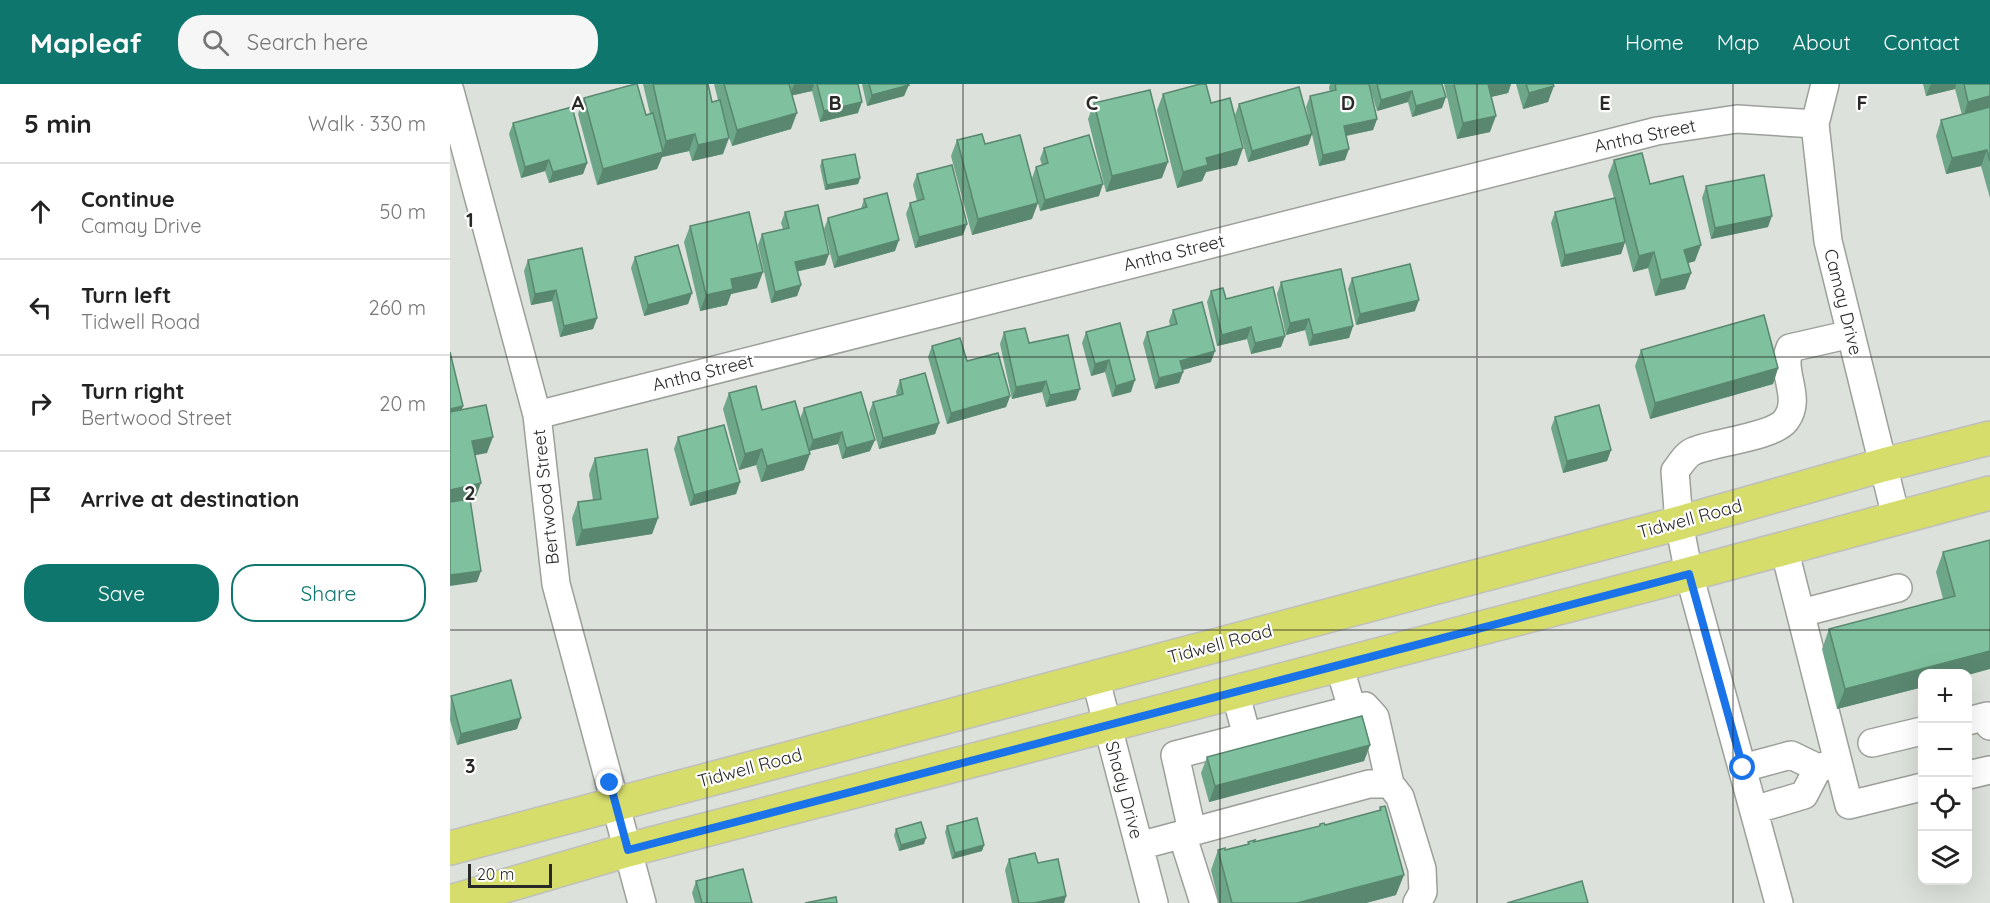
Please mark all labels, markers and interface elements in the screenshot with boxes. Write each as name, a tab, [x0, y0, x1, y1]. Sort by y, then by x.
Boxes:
search box	[178, 15, 598, 69]
text: Mapleaf	[30, 25, 142, 60]
icon: search	[199, 26, 232, 59]
text: Search here	[247, 28, 368, 56]
text: Home	[1625, 29, 1684, 55]
text: Map	[1717, 29, 1760, 55]
text: About	[1793, 29, 1851, 55]
text: Contact	[1884, 29, 1960, 55]
text: A	[572, 90, 585, 115]
text: B	[828, 90, 842, 115]
text: C	[1086, 90, 1099, 115]
text: D	[1341, 90, 1355, 115]
text: E	[1599, 90, 1611, 115]
text: F	[1856, 90, 1868, 115]
text: 5 min	[24, 107, 92, 140]
text: Walk · 330 m	[308, 111, 426, 136]
street label: Antha Street	[1592, 114, 1698, 158]
text: Continue	[81, 185, 175, 213]
icon: ahead	[24, 195, 57, 228]
text: 50 m	[380, 199, 426, 224]
text: 1	[466, 207, 474, 232]
text: Camay Drive	[81, 213, 202, 238]
street label: Antha Street	[1121, 229, 1227, 276]
street label: Camay Drive	[1819, 246, 1868, 357]
text: Turn left	[81, 281, 171, 309]
icon: left	[24, 291, 57, 324]
text: 260 m	[369, 295, 426, 320]
text: Tidwell Road	[81, 309, 200, 334]
street label: Antha Street	[650, 349, 756, 396]
text: Turn right	[81, 377, 185, 405]
icon: right	[24, 387, 57, 420]
text: 20 m	[379, 391, 426, 416]
text: Bertwood Street	[81, 405, 232, 430]
street label: Bertwood Street	[527, 428, 564, 566]
text: 2	[464, 480, 476, 505]
icon: arrive	[24, 483, 57, 516]
text: Arrive at destination	[81, 485, 299, 513]
street label: Tidwell Road	[1635, 494, 1745, 543]
button: Save	[24, 564, 219, 622]
button: Share	[231, 564, 426, 622]
street label: Tidwell Road	[1165, 619, 1275, 668]
map controls	[1918, 669, 1972, 885]
button: +	[1918, 669, 1972, 723]
button: −	[1918, 723, 1972, 777]
street label: Shady Drive	[1100, 738, 1149, 841]
street label: Tidwell Road	[695, 743, 805, 792]
text: 3	[465, 753, 475, 778]
route start	[1729, 754, 1755, 780]
route end	[596, 769, 622, 795]
button: locate	[1918, 777, 1972, 831]
button: layers	[1918, 831, 1972, 885]
scale bar	[468, 861, 552, 888]
text: 20 m	[477, 864, 514, 884]

